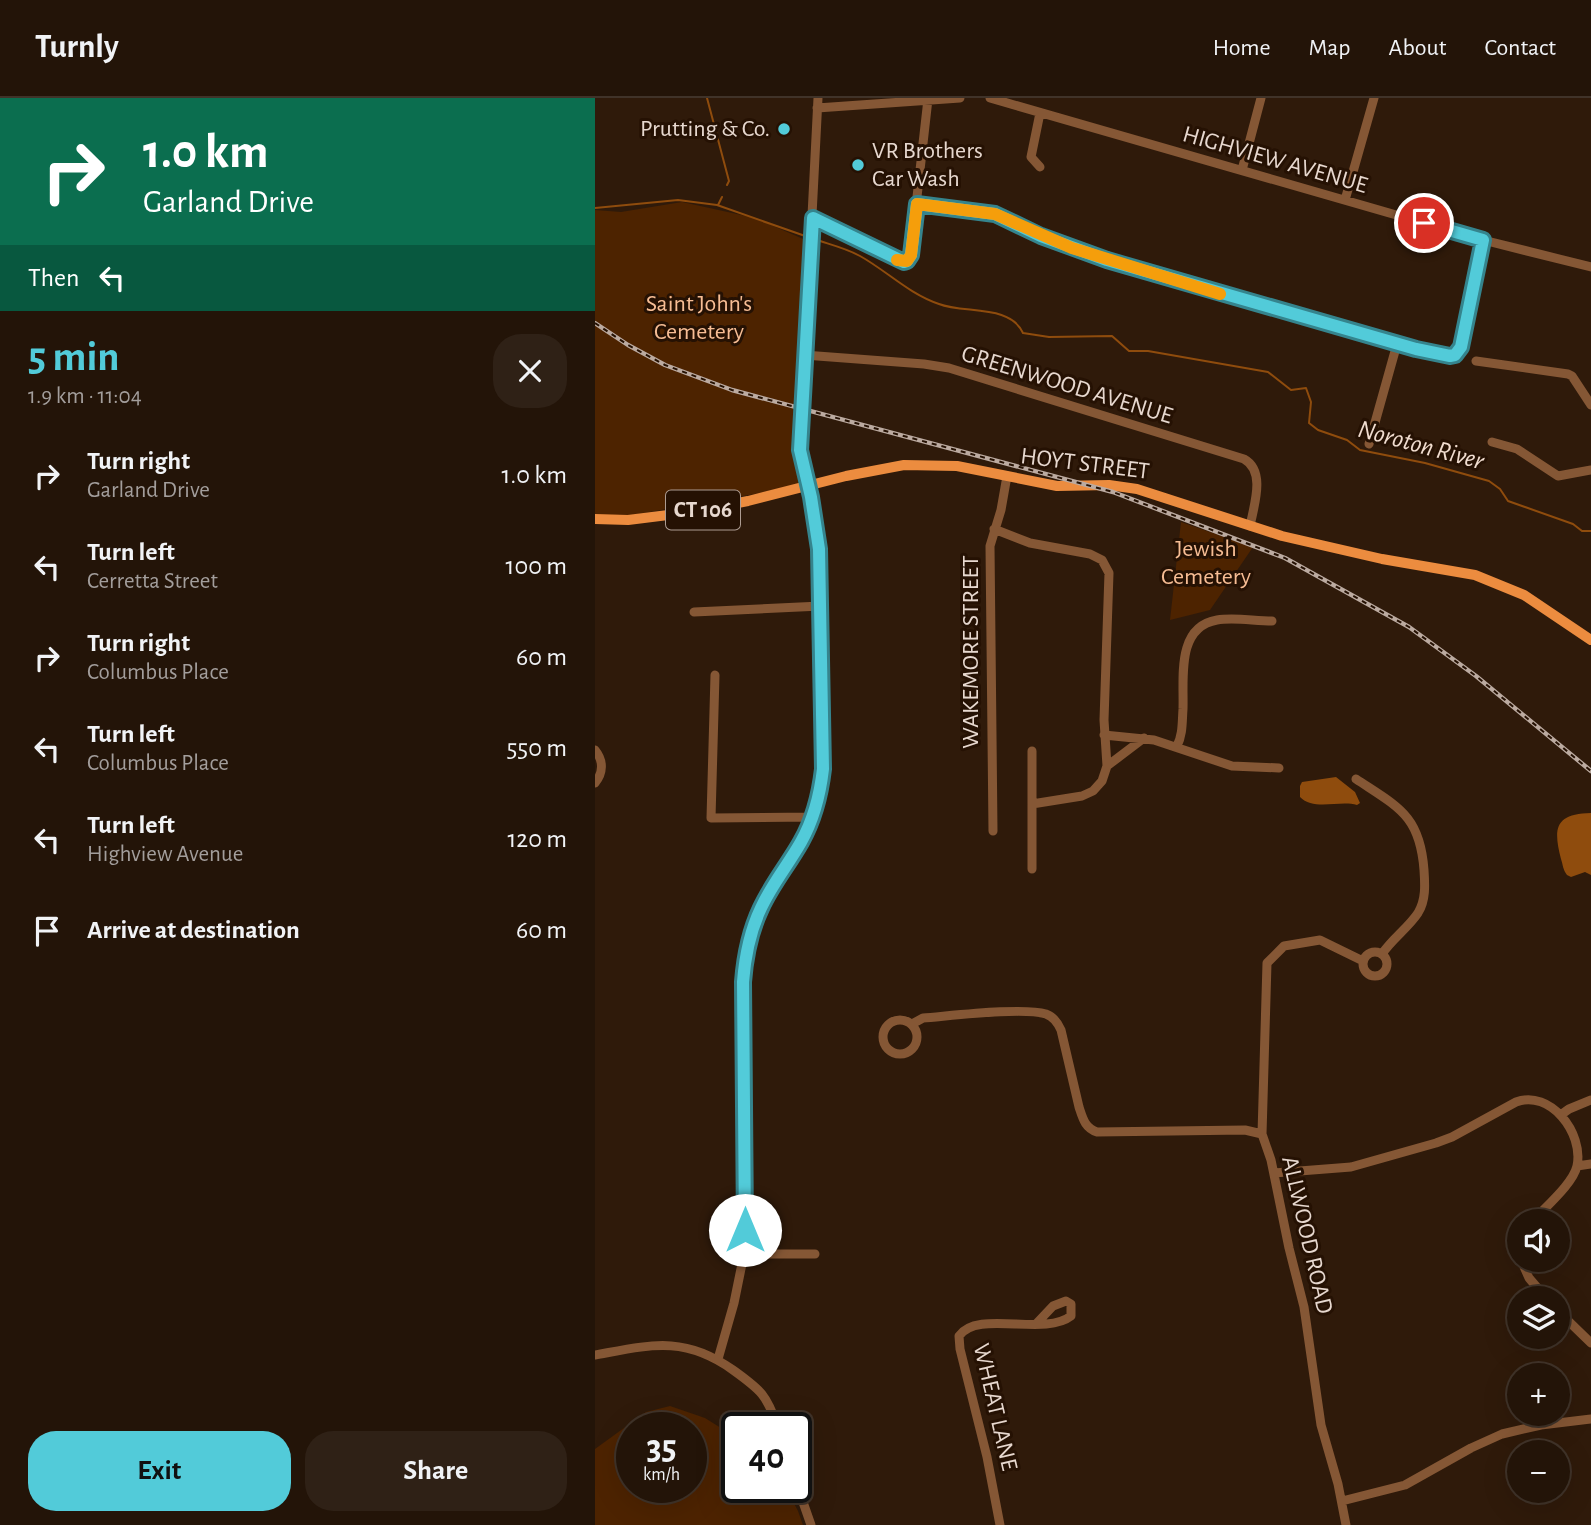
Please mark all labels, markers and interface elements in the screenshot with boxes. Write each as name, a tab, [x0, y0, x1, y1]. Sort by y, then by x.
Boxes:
text: Turnly	[35, 31, 119, 64]
text: Home	[1213, 36, 1271, 60]
text: Map	[1309, 36, 1351, 60]
text: About	[1389, 36, 1446, 60]
text: Contact	[1484, 36, 1556, 60]
place label: Prutting & Co.	[640, 117, 770, 141]
marker: Prutting & Co.	[776, 121, 792, 137]
street label: HIGHVIEW AVENUE	[1180, 122, 1371, 198]
icon: right	[28, 126, 119, 217]
text: 1.0 km	[143, 128, 269, 177]
place label: VR Brothers Car Wash	[872, 139, 983, 191]
marker: VR Brothers Car Wash	[850, 157, 866, 173]
text: Garland Drive	[143, 186, 314, 218]
pin	[1394, 193, 1454, 253]
icon: arrive	[1405, 204, 1443, 242]
icon: left	[93, 259, 131, 297]
text: Then	[28, 265, 79, 291]
park label: Saint John's Cemetery	[646, 292, 752, 344]
button: close	[493, 334, 567, 408]
text: 5 min	[28, 336, 120, 378]
street label: GREENWOOD AVENUE	[959, 341, 1176, 429]
text: 1.9 km · 11:04	[28, 385, 142, 408]
water label: Noroton River	[1355, 416, 1488, 475]
street label: HOYT STREET	[1019, 444, 1151, 484]
text: Turn right	[87, 448, 190, 474]
icon: right	[28, 457, 66, 495]
text: 1.0 km	[501, 462, 567, 488]
text: Garland Drive	[87, 479, 210, 502]
road number: CT 106	[666, 490, 740, 530]
park label: Jewish Cemetery	[1161, 537, 1251, 589]
text: Turn left	[87, 539, 175, 565]
icon: left	[28, 548, 66, 586]
text: 100 m	[506, 553, 567, 579]
street label: WAKEMORE STREET	[959, 555, 983, 749]
text: Cerretta Street	[87, 570, 218, 593]
text: Turn right	[87, 630, 190, 656]
icon: right	[28, 639, 66, 677]
text: 60 m	[516, 644, 567, 670]
text: Columbus Place	[87, 661, 229, 684]
text: Turn left	[87, 721, 175, 747]
icon: left	[28, 730, 66, 768]
text: 550 m	[506, 735, 567, 761]
text: Columbus Place	[87, 752, 229, 775]
text: Turn left	[87, 812, 175, 838]
icon: left	[28, 821, 66, 859]
text: 120 m	[507, 826, 567, 852]
text: Highview Avenue	[87, 843, 243, 866]
icon: arrive	[28, 912, 66, 950]
text: Arrive at destination	[87, 917, 300, 943]
text: 60 m	[516, 917, 567, 943]
street label: ALLWOOD ROAD	[1277, 1154, 1337, 1316]
position arrow	[708, 1193, 782, 1267]
map controls	[1507, 1209, 1570, 1503]
button: sound	[1507, 1209, 1570, 1272]
button: layers	[1507, 1286, 1570, 1349]
street label: WHEAT LANE	[969, 1341, 1021, 1473]
button: +	[1507, 1363, 1570, 1426]
speed limit sign: 40	[721, 1412, 812, 1503]
button: Exit	[28, 1431, 291, 1511]
button: Share	[305, 1431, 567, 1511]
text: 35	[646, 1431, 677, 1466]
button: −	[1507, 1440, 1570, 1503]
text: km/h	[643, 1466, 680, 1484]

